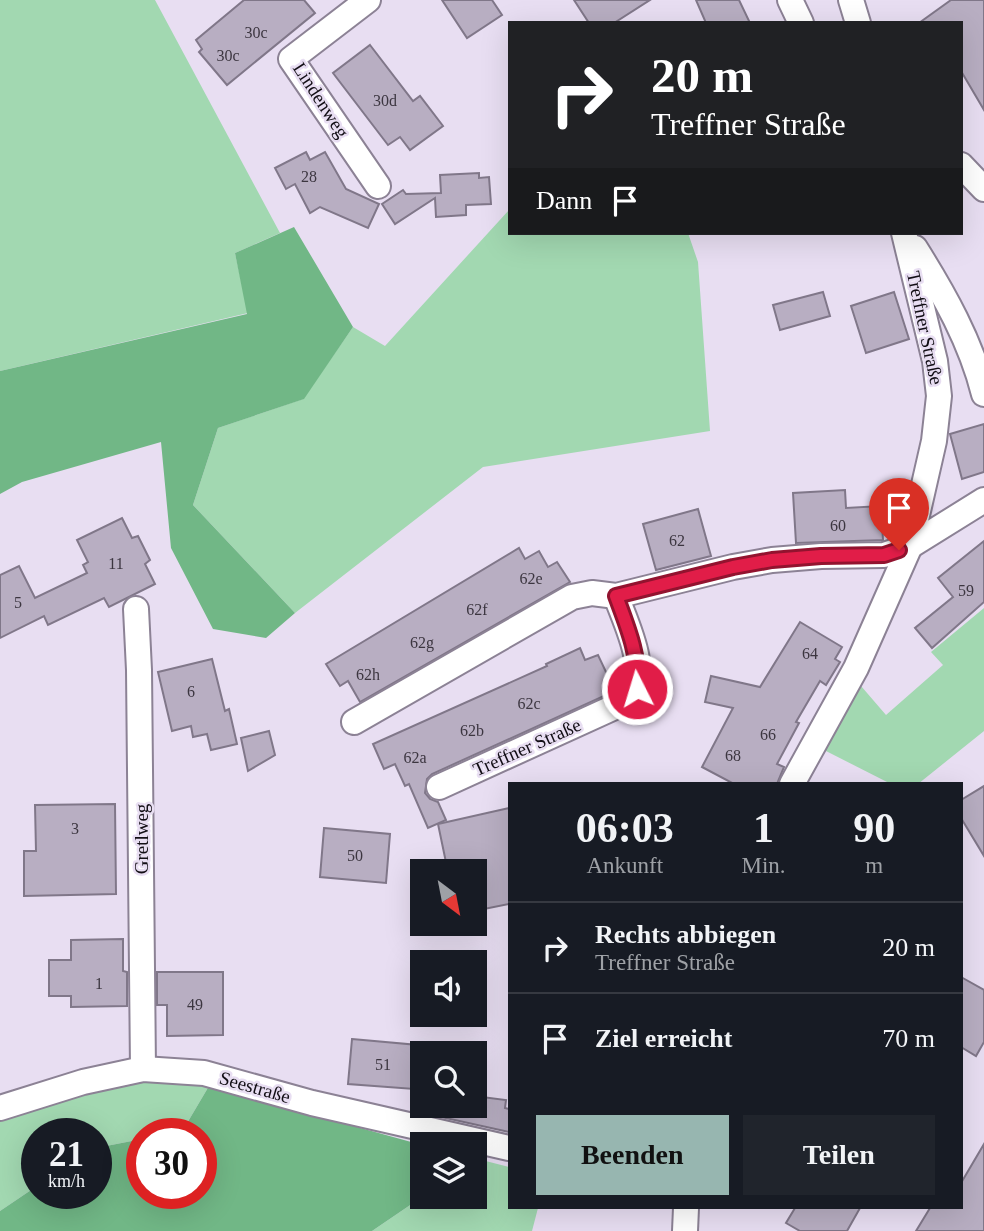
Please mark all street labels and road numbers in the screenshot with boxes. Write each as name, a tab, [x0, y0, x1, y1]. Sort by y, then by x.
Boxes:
street label: Lindenweg	[289, 58, 353, 142]
street label: Treffner Straße	[903, 269, 947, 387]
street label: Treffner Straße	[470, 714, 584, 780]
street label: Gretlweg	[131, 803, 152, 874]
street label: Seestraße	[217, 1067, 293, 1107]

